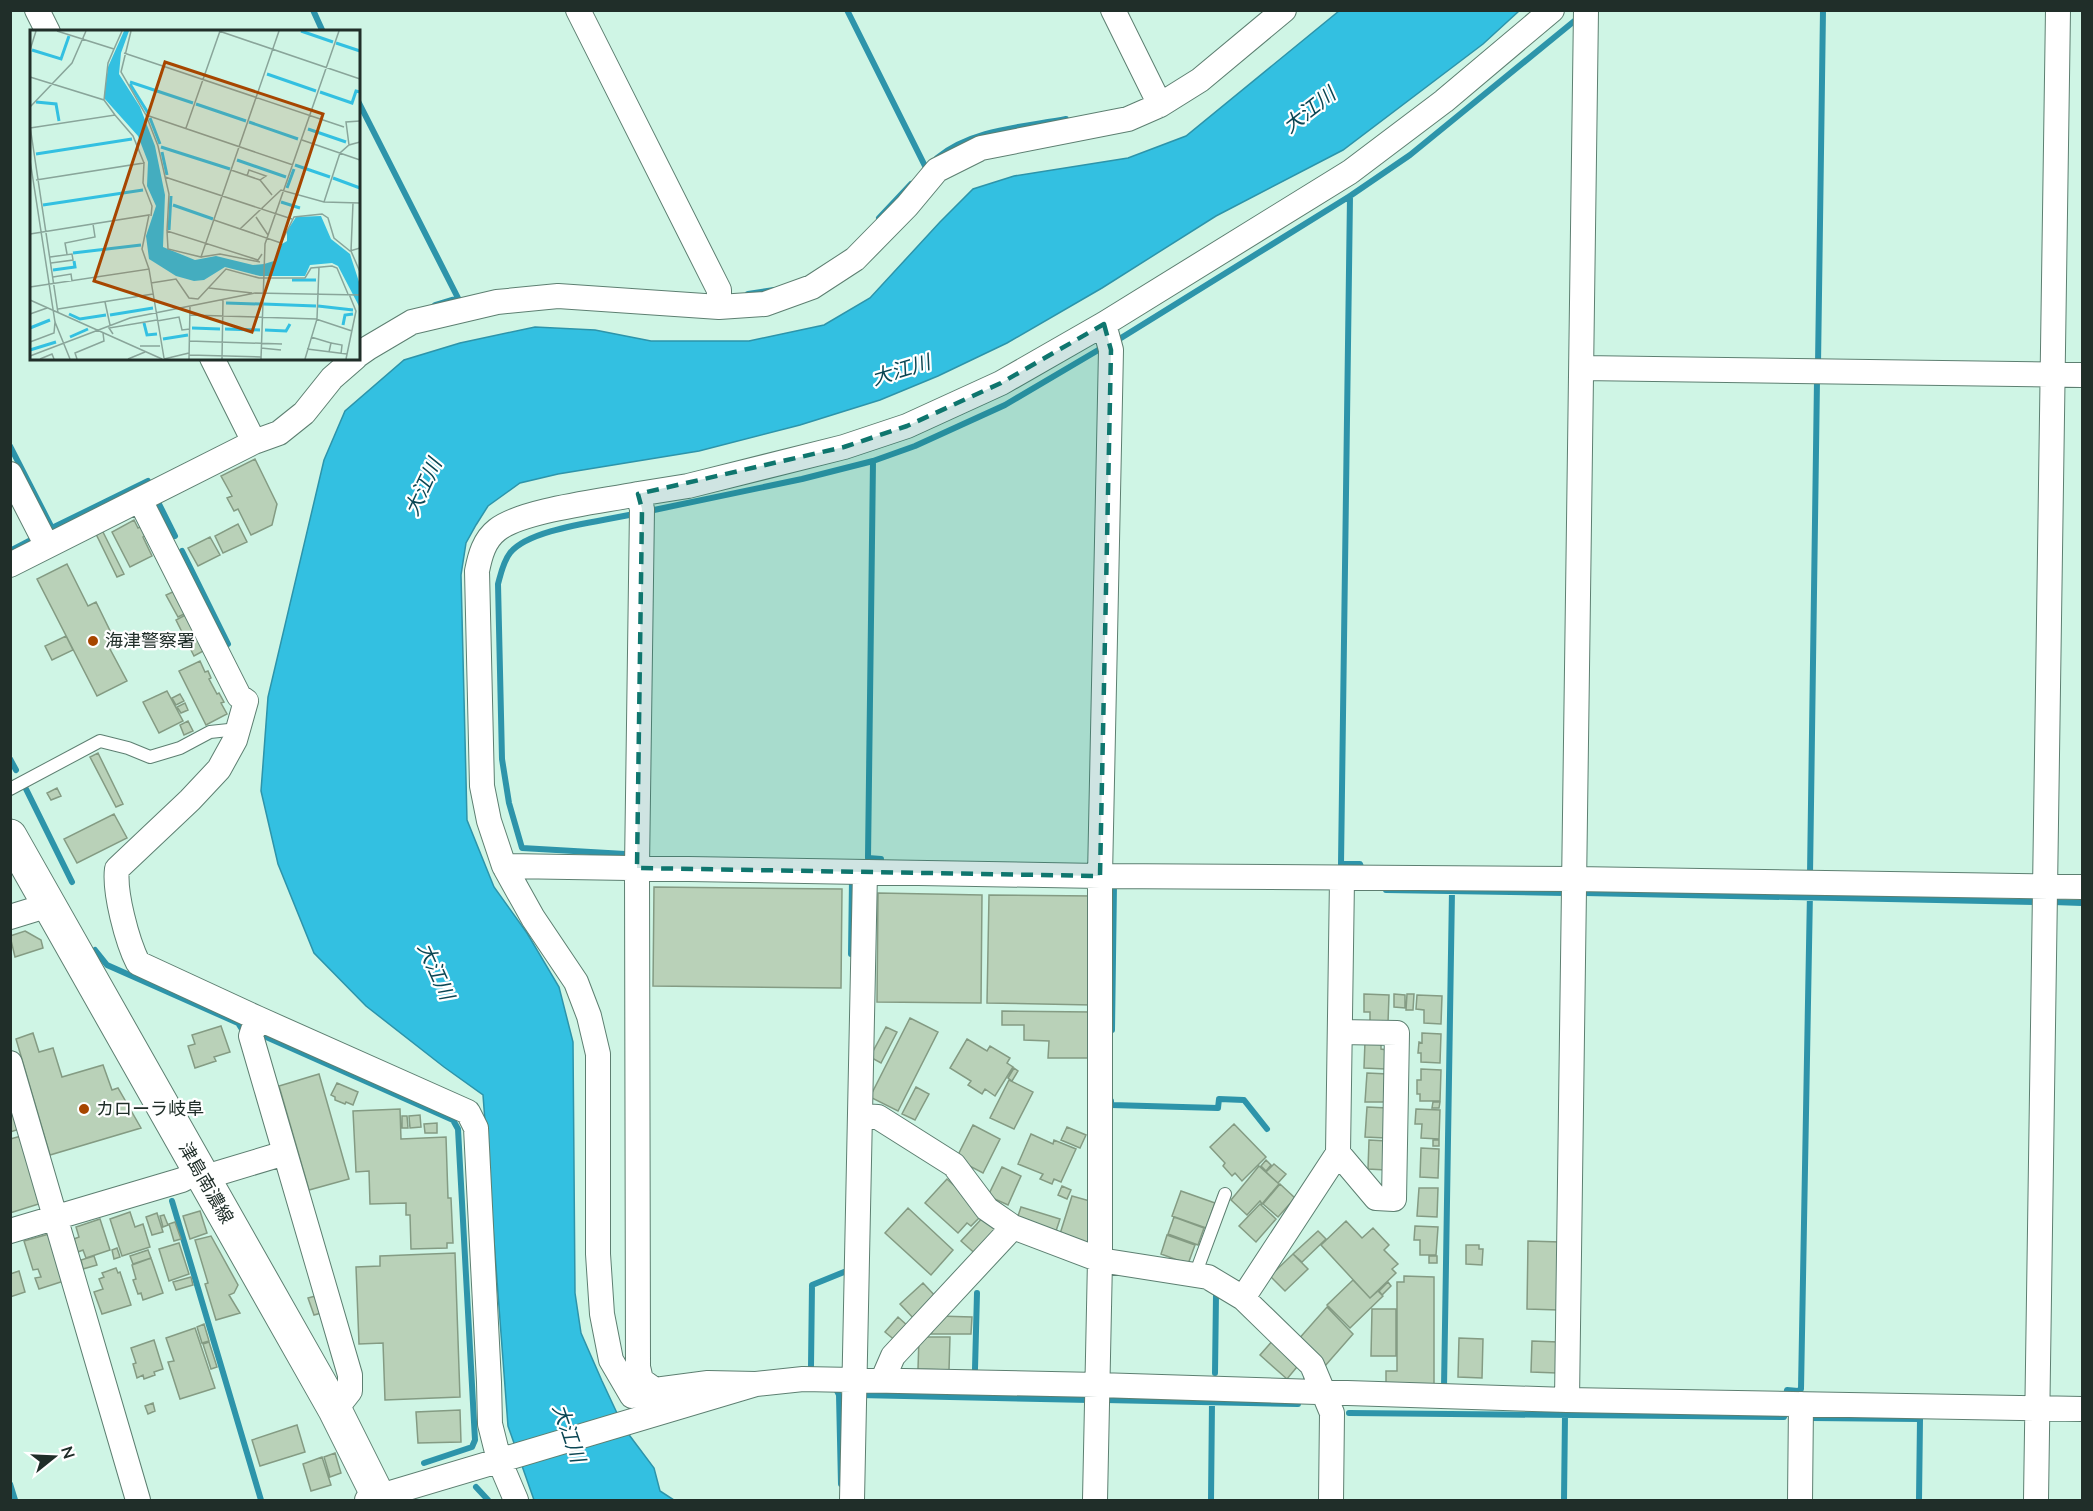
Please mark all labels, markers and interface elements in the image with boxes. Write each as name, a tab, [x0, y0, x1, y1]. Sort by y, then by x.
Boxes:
inset map	[30, 30, 360, 360]
water label: 大江川	[1277, 80, 1342, 138]
water label: 大江川	[869, 348, 935, 390]
water label: 大江川	[399, 453, 447, 519]
place label: 海津警察署	[105, 629, 195, 652]
marker: 海津警察署	[86, 634, 100, 648]
water label: 大江川	[413, 938, 461, 1005]
place label: カローラ岐阜	[96, 1097, 204, 1120]
marker: カローラ岐阜	[77, 1102, 91, 1116]
street label: 津島南濃線	[174, 1138, 239, 1227]
water label: 大江川	[548, 1400, 592, 1467]
north arrow	[24, 1427, 84, 1487]
text: N	[57, 1444, 80, 1461]

